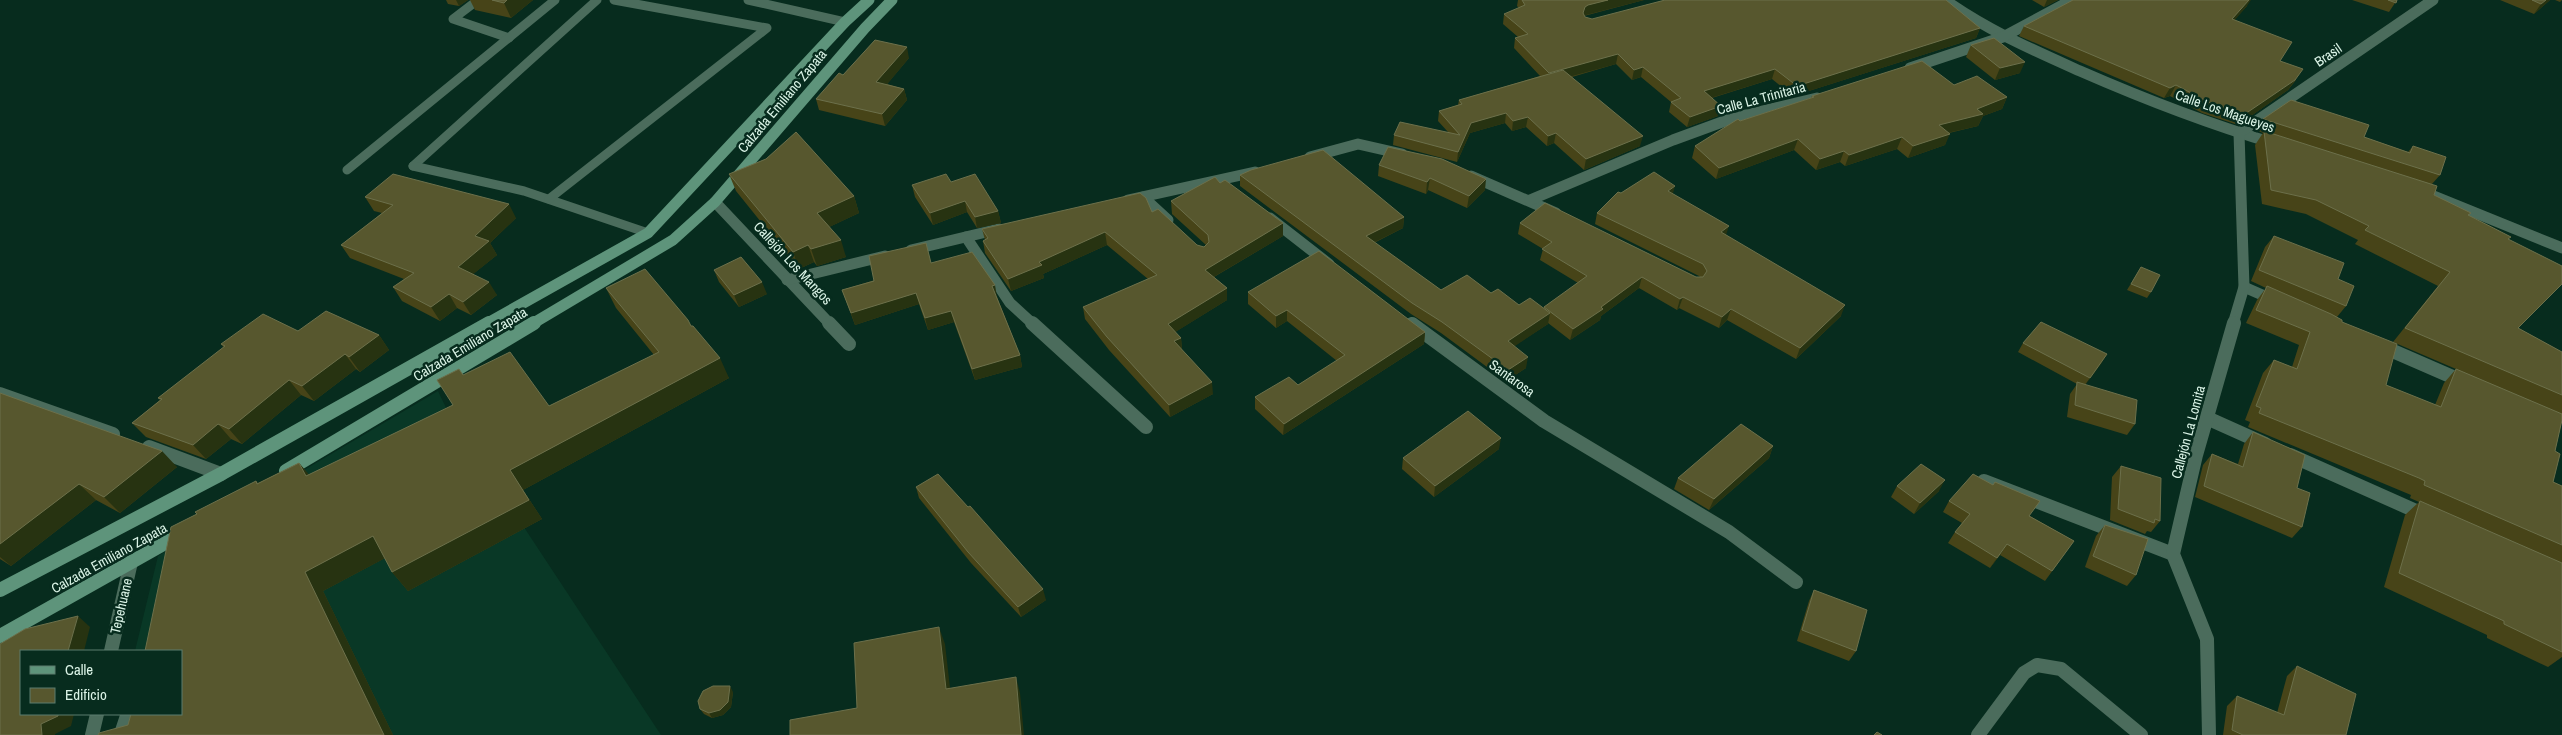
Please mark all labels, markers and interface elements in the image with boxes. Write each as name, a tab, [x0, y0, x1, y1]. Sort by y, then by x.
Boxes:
street label: Brasil	[2311, 39, 2345, 71]
street label: Calzada Emiliano Zapata	[733, 45, 831, 156]
street label: Calle La Trinitaria	[1715, 77, 1808, 119]
street label: Calle Los Magueyes	[2173, 86, 2277, 137]
street label: Callejón Los Mangos	[750, 218, 836, 309]
street label: Calzada Emiliano Zapata	[410, 303, 531, 385]
street label: Santarosa	[1486, 355, 1539, 401]
street label: Callejón La Lomita	[2167, 383, 2209, 481]
street label: Calzada Emiliano Zapata	[48, 518, 171, 597]
street label: Tepehuane	[106, 576, 136, 636]
legend	[20, 650, 182, 715]
text: Calle	[65, 659, 93, 680]
text: Edificio	[65, 684, 107, 705]

